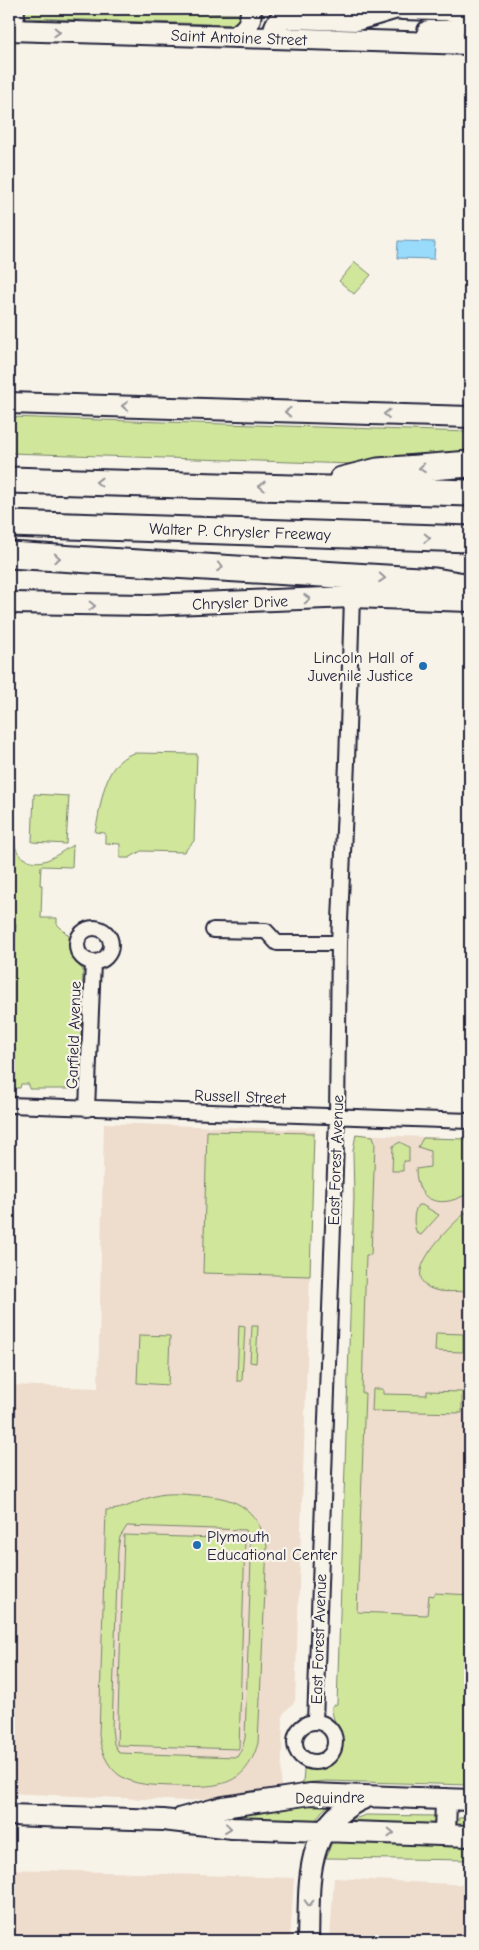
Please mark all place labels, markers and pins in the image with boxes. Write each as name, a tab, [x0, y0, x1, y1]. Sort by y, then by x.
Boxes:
place label: Lincoln Hall of Juvenile Justice	[308, 649, 415, 685]
marker: Lincoln Hall of Juvenile Justice	[417, 660, 429, 672]
place label: Plymouth Educational Center	[207, 1528, 338, 1564]
marker: Plymouth Educational Center	[191, 1539, 203, 1551]

